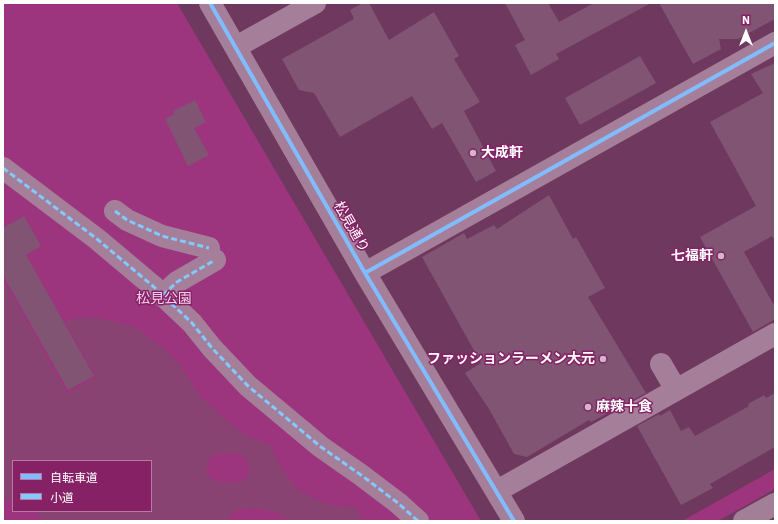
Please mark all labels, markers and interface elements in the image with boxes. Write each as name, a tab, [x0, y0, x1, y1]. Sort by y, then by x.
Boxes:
north arrow	[726, 12, 766, 52]
text: N	[742, 13, 750, 27]
place label: 大成軒	[481, 145, 523, 161]
marker: 大成軒	[468, 148, 478, 158]
street label: 松見通り	[330, 199, 372, 255]
place label: 七福軒	[671, 248, 713, 264]
marker: 七福軒	[716, 251, 726, 261]
park label: 松見公園	[136, 291, 192, 307]
place label: ファッションラーメン大元	[427, 351, 595, 367]
marker: ファッションラーメン大元	[598, 354, 608, 364]
place label: 麻辣十食	[596, 399, 652, 415]
marker: 麻辣十食	[583, 402, 593, 412]
legend	[12, 460, 152, 512]
text: 自転車道	[50, 470, 98, 485]
text: 小道	[50, 490, 74, 505]

